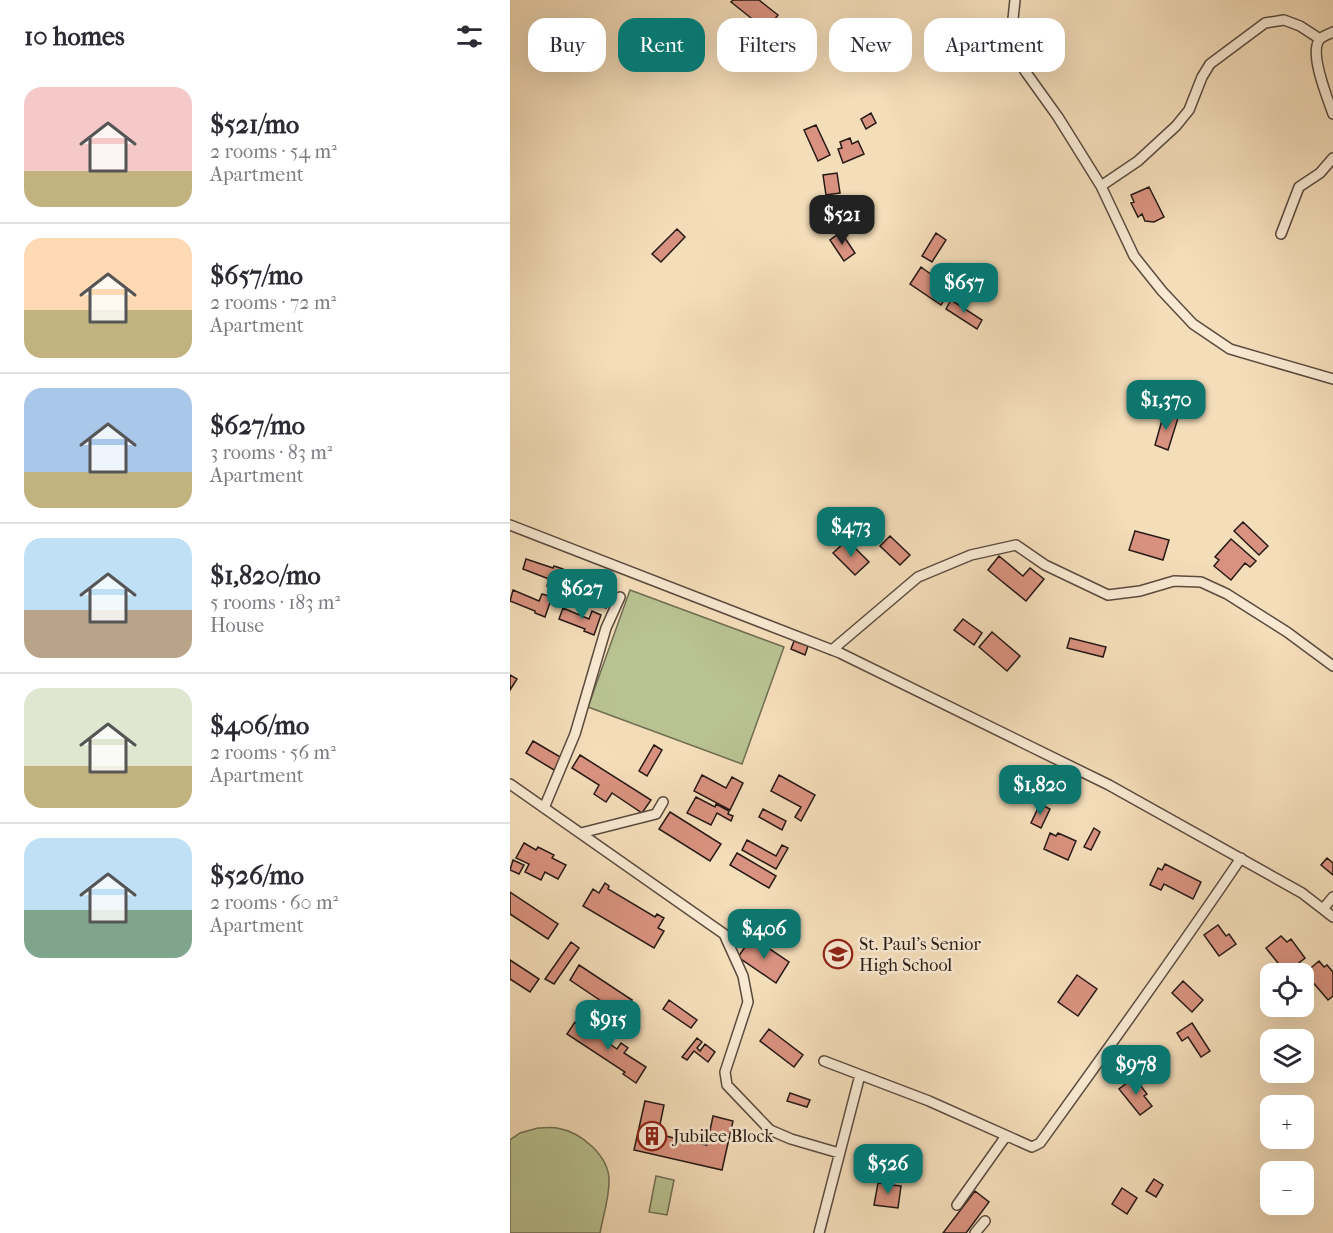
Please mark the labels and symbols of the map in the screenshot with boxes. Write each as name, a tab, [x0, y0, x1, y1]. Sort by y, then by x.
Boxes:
pin: $521	[806, 195, 878, 246]
pin: $657	[928, 263, 1000, 314]
pin: $1,370	[1117, 380, 1215, 431]
pin: $473	[815, 507, 887, 558]
pin: $627	[546, 569, 618, 620]
pin: $1,820	[991, 765, 1089, 816]
pin: $406	[728, 909, 800, 960]
place label: St. Paul's Senior High School	[859, 934, 981, 976]
school or university icon: St. Paul's Senior High School	[822, 938, 854, 970]
pin: $915	[572, 1000, 644, 1051]
pin: $978	[1100, 1045, 1172, 1096]
building icon: Jubilee Block	[636, 1120, 668, 1152]
place label: Jubilee Block	[671, 1126, 774, 1147]
pin: $526	[852, 1144, 924, 1195]

